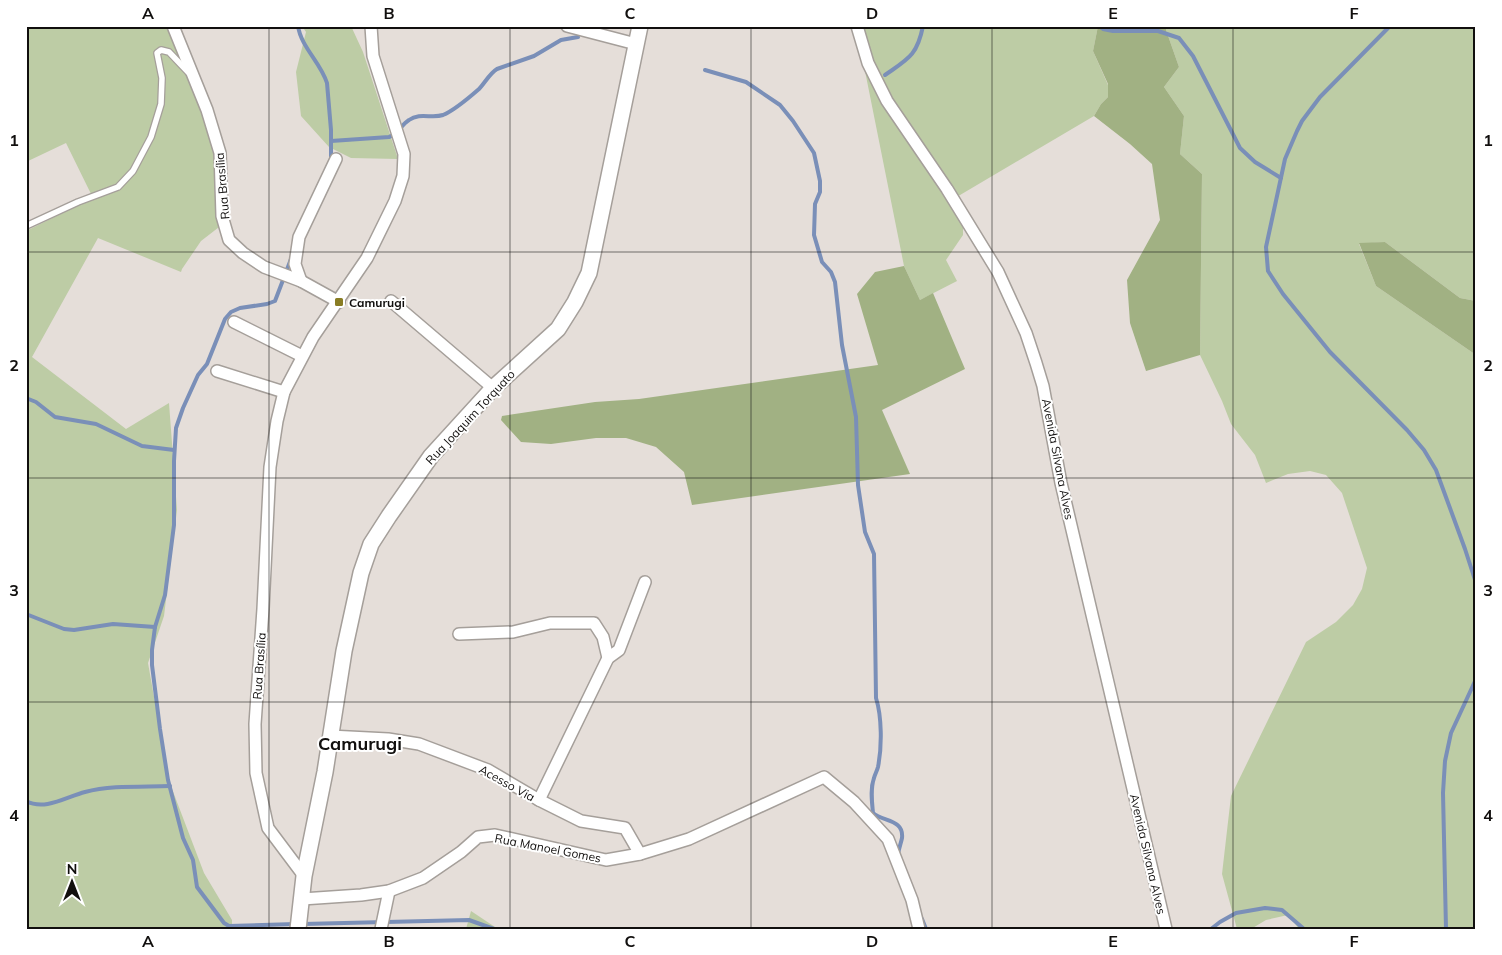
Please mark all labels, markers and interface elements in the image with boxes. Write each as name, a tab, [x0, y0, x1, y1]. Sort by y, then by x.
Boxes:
text: A	[142, 3, 154, 23]
text: B	[383, 3, 395, 23]
text: C	[625, 3, 636, 23]
text: D	[866, 3, 878, 23]
text: E	[1108, 3, 1118, 23]
text: F	[1349, 3, 1359, 23]
text: 1	[9, 130, 19, 150]
text: 1	[1483, 130, 1493, 150]
street label: Rua Brasília	[212, 152, 232, 220]
place label: Camurugi	[349, 295, 405, 310]
marker: Camurugi	[333, 296, 345, 308]
text: 2	[9, 355, 19, 375]
text: 2	[1483, 355, 1493, 375]
street label: Rua Joaquim Torquato	[422, 366, 518, 467]
street label: Avenida Silvana Alves	[1039, 397, 1077, 521]
text: 3	[9, 580, 19, 600]
text: 3	[1483, 580, 1493, 600]
street label: Rua Brasília	[249, 632, 269, 700]
district label: Camurugi	[318, 732, 402, 755]
street label: Acesso Via	[476, 762, 538, 804]
street label: Avenida Silvana Alves	[1127, 792, 1169, 916]
text: 4	[9, 805, 19, 825]
text: 4	[1483, 805, 1493, 825]
street label: Rua Manoel Gomes	[494, 830, 603, 866]
north arrow	[48, 858, 98, 908]
text: N	[67, 860, 77, 878]
text: A	[142, 931, 154, 951]
text: B	[383, 931, 395, 951]
text: C	[625, 931, 636, 951]
text: D	[866, 931, 878, 951]
text: E	[1108, 931, 1118, 951]
text: F	[1349, 931, 1359, 951]

